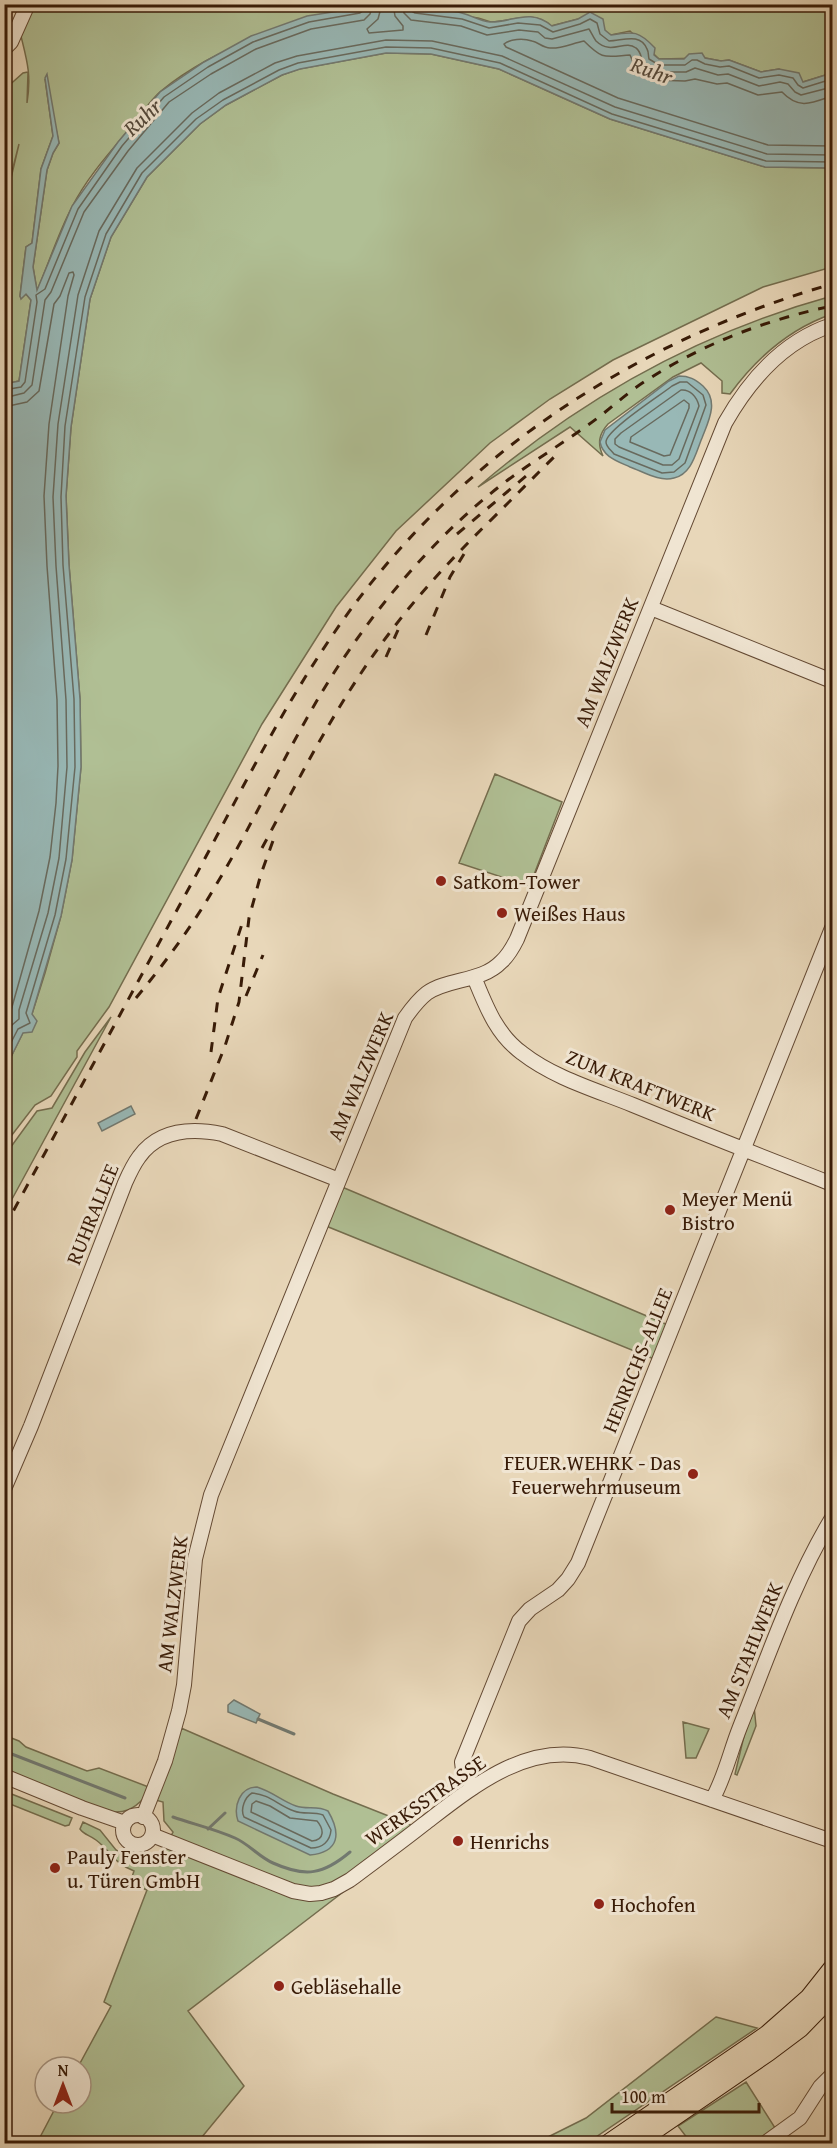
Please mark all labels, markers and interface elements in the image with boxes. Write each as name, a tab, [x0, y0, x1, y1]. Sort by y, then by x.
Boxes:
water label: Ruhr	[626, 47, 678, 93]
water label: Ruhr	[115, 90, 169, 144]
street label: AM WALZWERK	[566, 592, 646, 732]
place label: Satkom-Tower	[453, 866, 581, 897]
marker: Satkom-Tower	[434, 874, 448, 888]
place label: Weißes Haus	[514, 898, 625, 929]
marker: Weißes Haus	[495, 906, 509, 920]
street label: AM WALZWERK	[319, 1006, 401, 1146]
street label: ZUM KRAFTWERK	[561, 1041, 721, 1129]
street label: RUHRALLEE	[58, 1159, 126, 1269]
place label: Meyer Menü Bistro	[682, 1183, 793, 1238]
marker: Meyer Menü Bistro	[663, 1203, 677, 1217]
street label: HENRICHS-ALLEE	[594, 1282, 680, 1437]
place label: FEUER.WEHRK - Das Feuerwehrmuseum	[504, 1447, 681, 1502]
marker: FEUER.WEHRK - Das Feuerwehrmuseum	[686, 1467, 700, 1481]
street label: AM WALZWERK	[148, 1533, 196, 1674]
street label: AM STAHLWERK	[708, 1577, 791, 1723]
street label: WERKSSTRASSE	[358, 1747, 492, 1853]
place label: Henrichs	[470, 1826, 549, 1857]
marker: Henrichs	[451, 1834, 465, 1848]
place label: Pauly Fenster u. Türen GmbH	[67, 1841, 200, 1896]
marker: Pauly Fenster u. Türen GmbH	[48, 1861, 62, 1875]
place label: Hochofen	[611, 1889, 696, 1920]
marker: Hochofen	[592, 1897, 606, 1911]
place label: Gebläsehalle	[291, 1971, 402, 2002]
marker: Gebläsehalle	[272, 1979, 286, 1993]
north arrow	[33, 2055, 93, 2115]
text: N	[58, 2058, 69, 2082]
scale bar	[612, 2076, 759, 2114]
text: 100 m	[621, 2083, 666, 2110]

